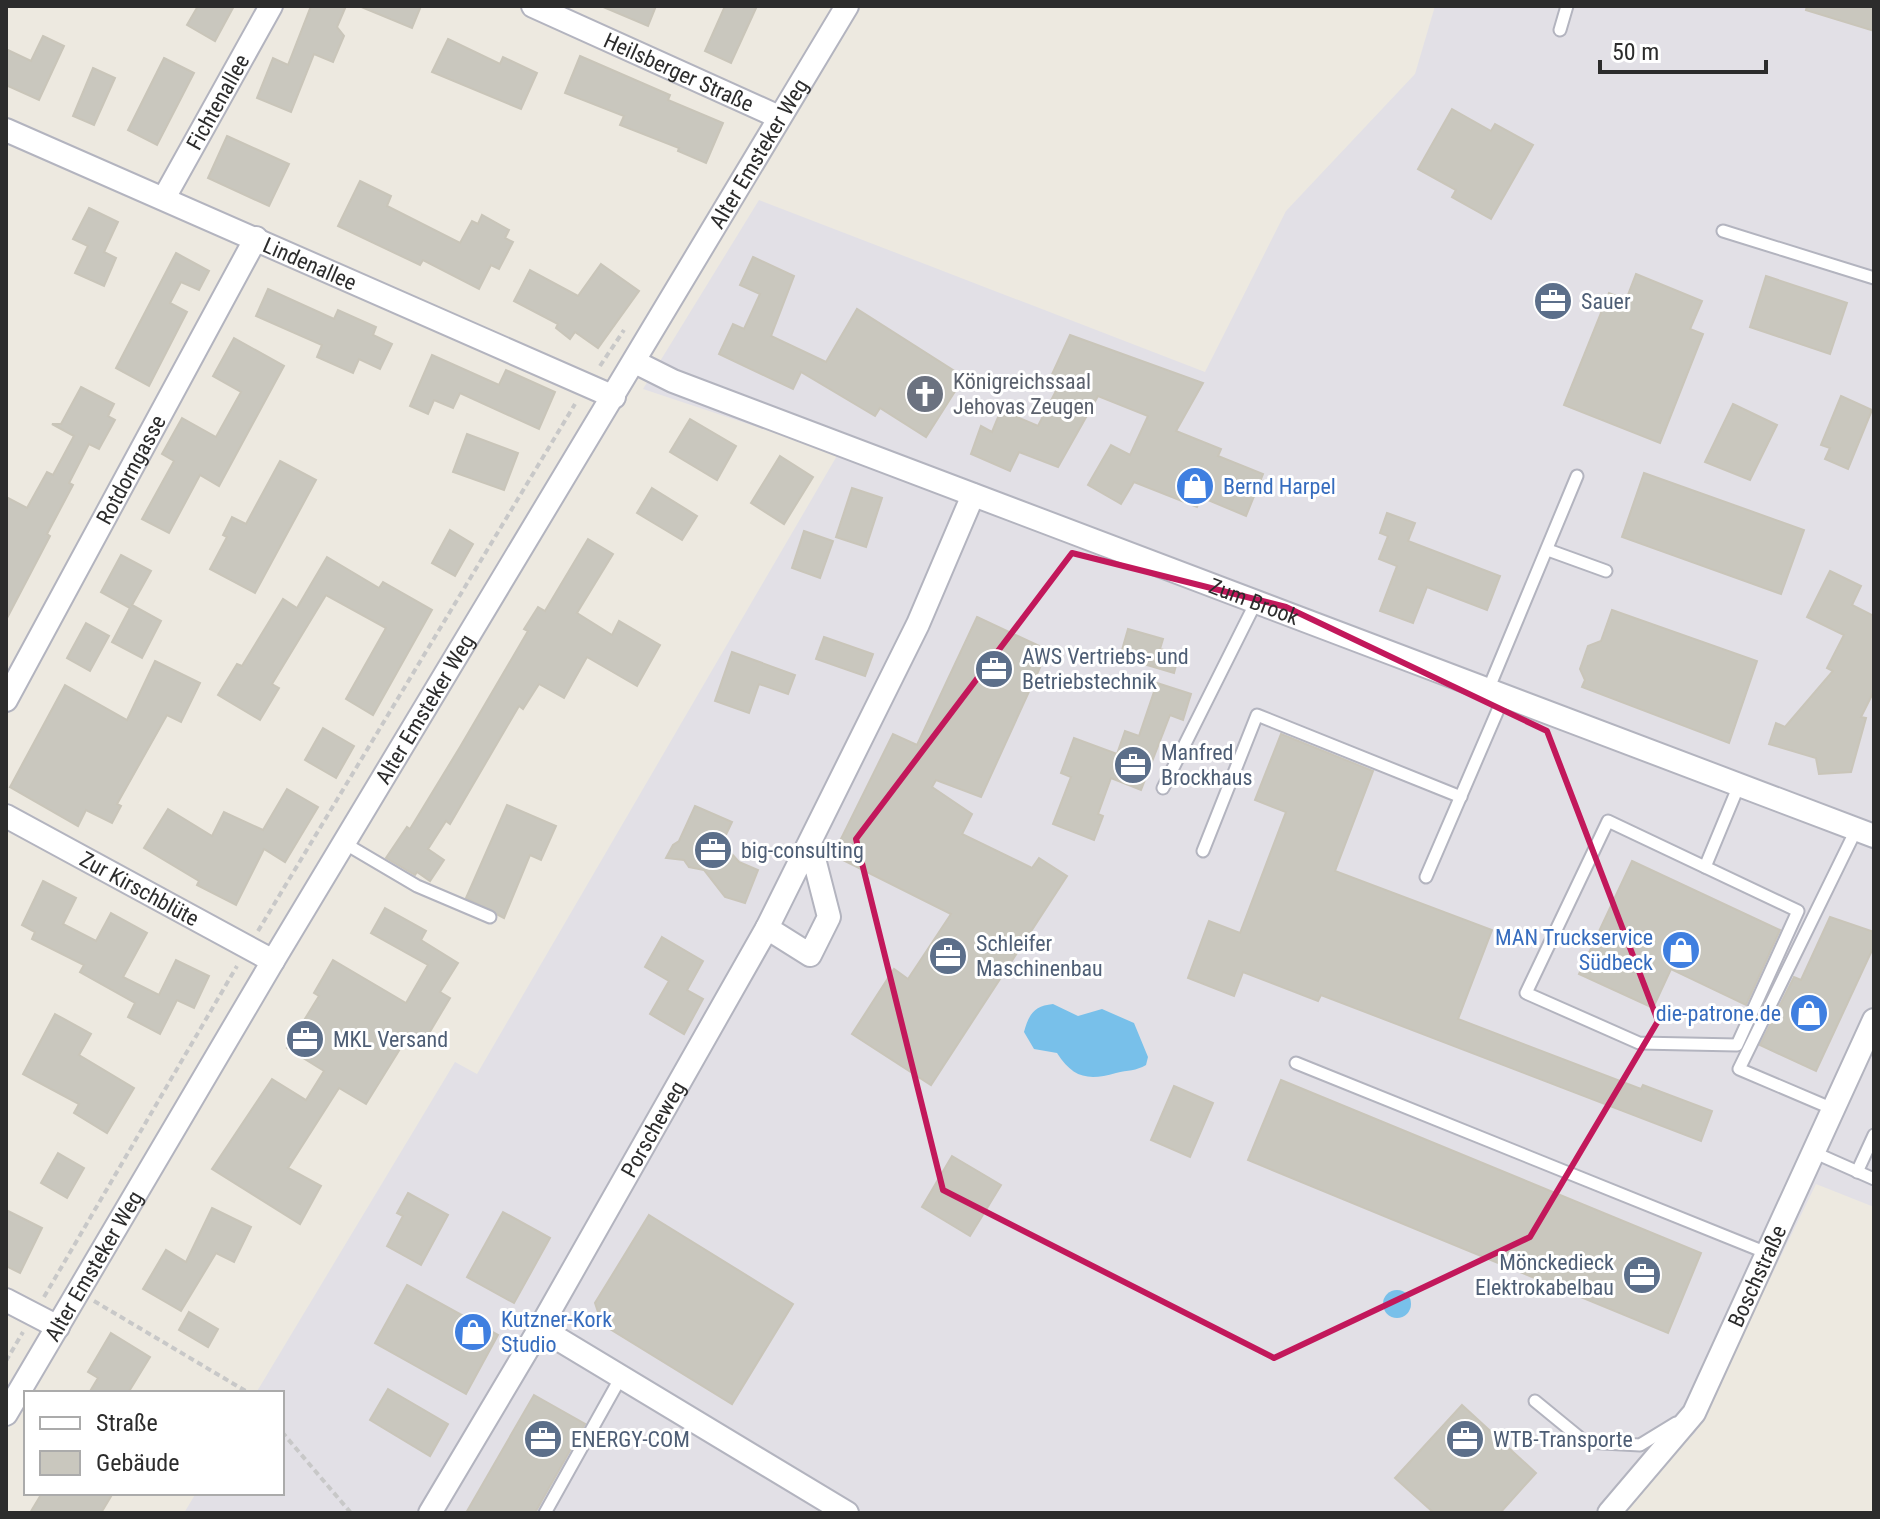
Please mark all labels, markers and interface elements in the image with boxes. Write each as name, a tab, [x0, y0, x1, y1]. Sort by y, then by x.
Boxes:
scale bar	[1600, 24, 1766, 74]
street label: Heilsberger Straße	[600, 28, 757, 117]
text: 50 m	[1612, 38, 1659, 66]
street label: Fichtenallee	[181, 50, 255, 154]
street label: Alter Emsteker Weg	[704, 74, 813, 233]
street label: Lindenallee	[259, 233, 360, 295]
office icon: Sauer	[1532, 280, 1574, 322]
place label: Sauer	[1581, 289, 1631, 314]
place label: Königreichssaal Jehovas Zeugen	[953, 369, 1094, 419]
church icon: Königreichssaal Jehovas Zeugen	[904, 373, 946, 415]
street label: Rotdorngasse	[91, 411, 171, 529]
shop icon: Bernd Harpel	[1174, 465, 1216, 507]
place label: Bernd Harpel	[1223, 474, 1336, 499]
street label: Zum Brook	[1206, 573, 1303, 630]
street label: Alter Emsteker Weg	[370, 630, 480, 788]
place label: AWS Vertriebs- und Betriebstechnik	[1022, 644, 1189, 694]
office icon: AWS Vertriebs- und Betriebstechnik	[973, 648, 1015, 690]
place label: Manfred Brockhaus	[1161, 740, 1252, 790]
office icon: Manfred Brockhaus	[1112, 744, 1154, 786]
office icon: big-consulting	[692, 829, 734, 871]
place label: big-consulting	[741, 838, 864, 863]
street label: Zur Kirschblüte	[75, 847, 203, 931]
place label: MAN Truckservice Südbeck	[1495, 925, 1653, 975]
shop icon: MAN Truckservice Südbeck	[1660, 929, 1702, 971]
place label: Schleifer Maschinenbau	[976, 931, 1103, 981]
office icon: Schleifer Maschinenbau	[927, 935, 969, 977]
shop icon: die-patrone.de	[1788, 992, 1830, 1034]
place label: die-patrone.de	[1656, 1001, 1781, 1026]
office icon: MKL Versand	[284, 1018, 326, 1060]
place label: MKL Versand	[333, 1027, 448, 1052]
street label: Porscheweg	[616, 1077, 690, 1182]
street label: Alter Emsteker Weg	[40, 1186, 148, 1346]
street label: Boschstraße	[1723, 1221, 1791, 1331]
place label: Mönckedieck Elektrokabelbau	[1475, 1250, 1614, 1300]
office icon: Mönckedieck Elektrokabelbau	[1621, 1254, 1663, 1296]
place label: Kutzner-Kork Studio	[501, 1307, 612, 1357]
shop icon: Kutzner-Kork Studio	[452, 1311, 494, 1353]
legend	[24, 1391, 284, 1495]
text: Straße	[96, 1409, 158, 1437]
office icon: ENERGY-COM	[522, 1418, 564, 1460]
office icon: WTB-Transporte	[1444, 1418, 1486, 1460]
place label: ENERGY-COM	[571, 1427, 690, 1452]
place label: WTB-Transporte	[1493, 1427, 1633, 1452]
text: Gebäude	[96, 1449, 180, 1477]

